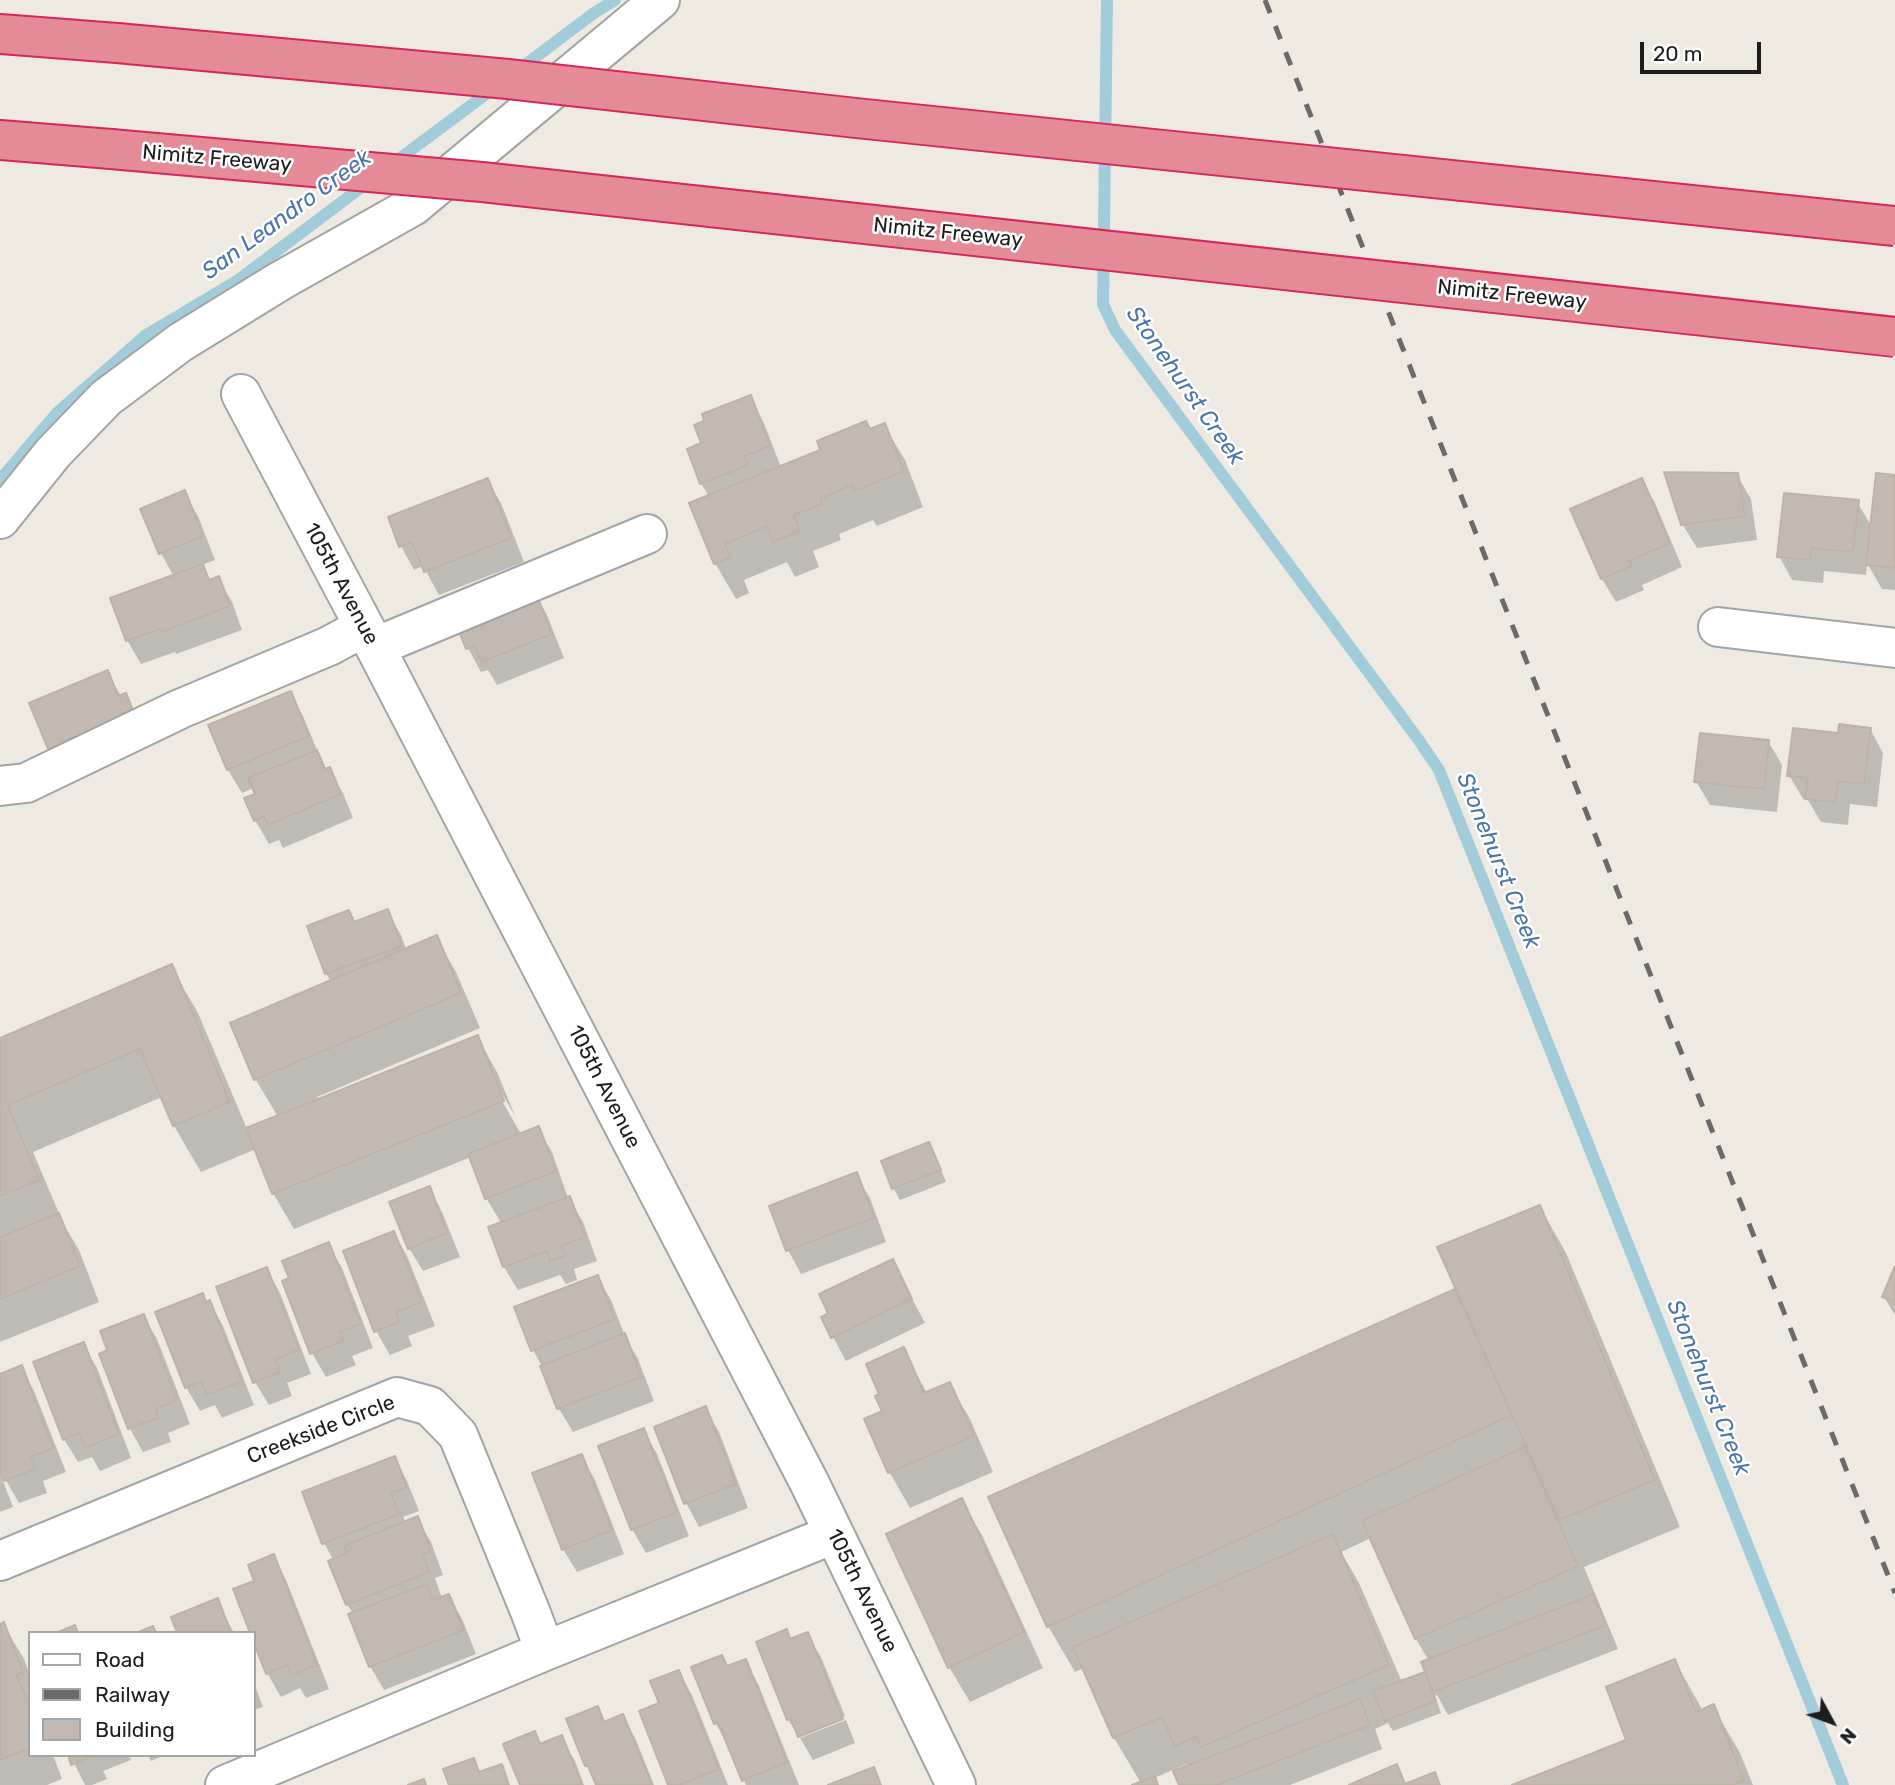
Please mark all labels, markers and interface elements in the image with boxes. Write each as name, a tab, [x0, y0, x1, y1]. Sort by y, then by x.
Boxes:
scale bar	[1643, 28, 1764, 72]
text: 20 m	[1653, 41, 1702, 66]
street label: Nimitz Freeway	[141, 140, 293, 178]
water label: San Leandro Creek	[197, 144, 377, 286]
street label: Nimitz Freeway	[872, 213, 1024, 253]
street label: Nimitz Freeway	[1436, 275, 1588, 315]
water label: Stonehurst Creek	[1120, 301, 1250, 471]
street label: 105th Avenue	[298, 519, 384, 649]
water label: Stonehurst Creek	[1450, 769, 1546, 953]
street label: 105th Avenue	[562, 1021, 646, 1153]
water label: Stonehurst Creek	[1660, 1296, 1756, 1480]
street label: Creekside Circle	[243, 1390, 399, 1470]
street label: 105th Avenue	[821, 1525, 903, 1657]
legend	[28, 1631, 256, 1757]
text: Road	[95, 1647, 145, 1672]
text: Railway	[95, 1682, 170, 1707]
north arrow	[1797, 1687, 1867, 1757]
text: Building	[95, 1717, 175, 1742]
text: N	[1835, 1723, 1861, 1749]

